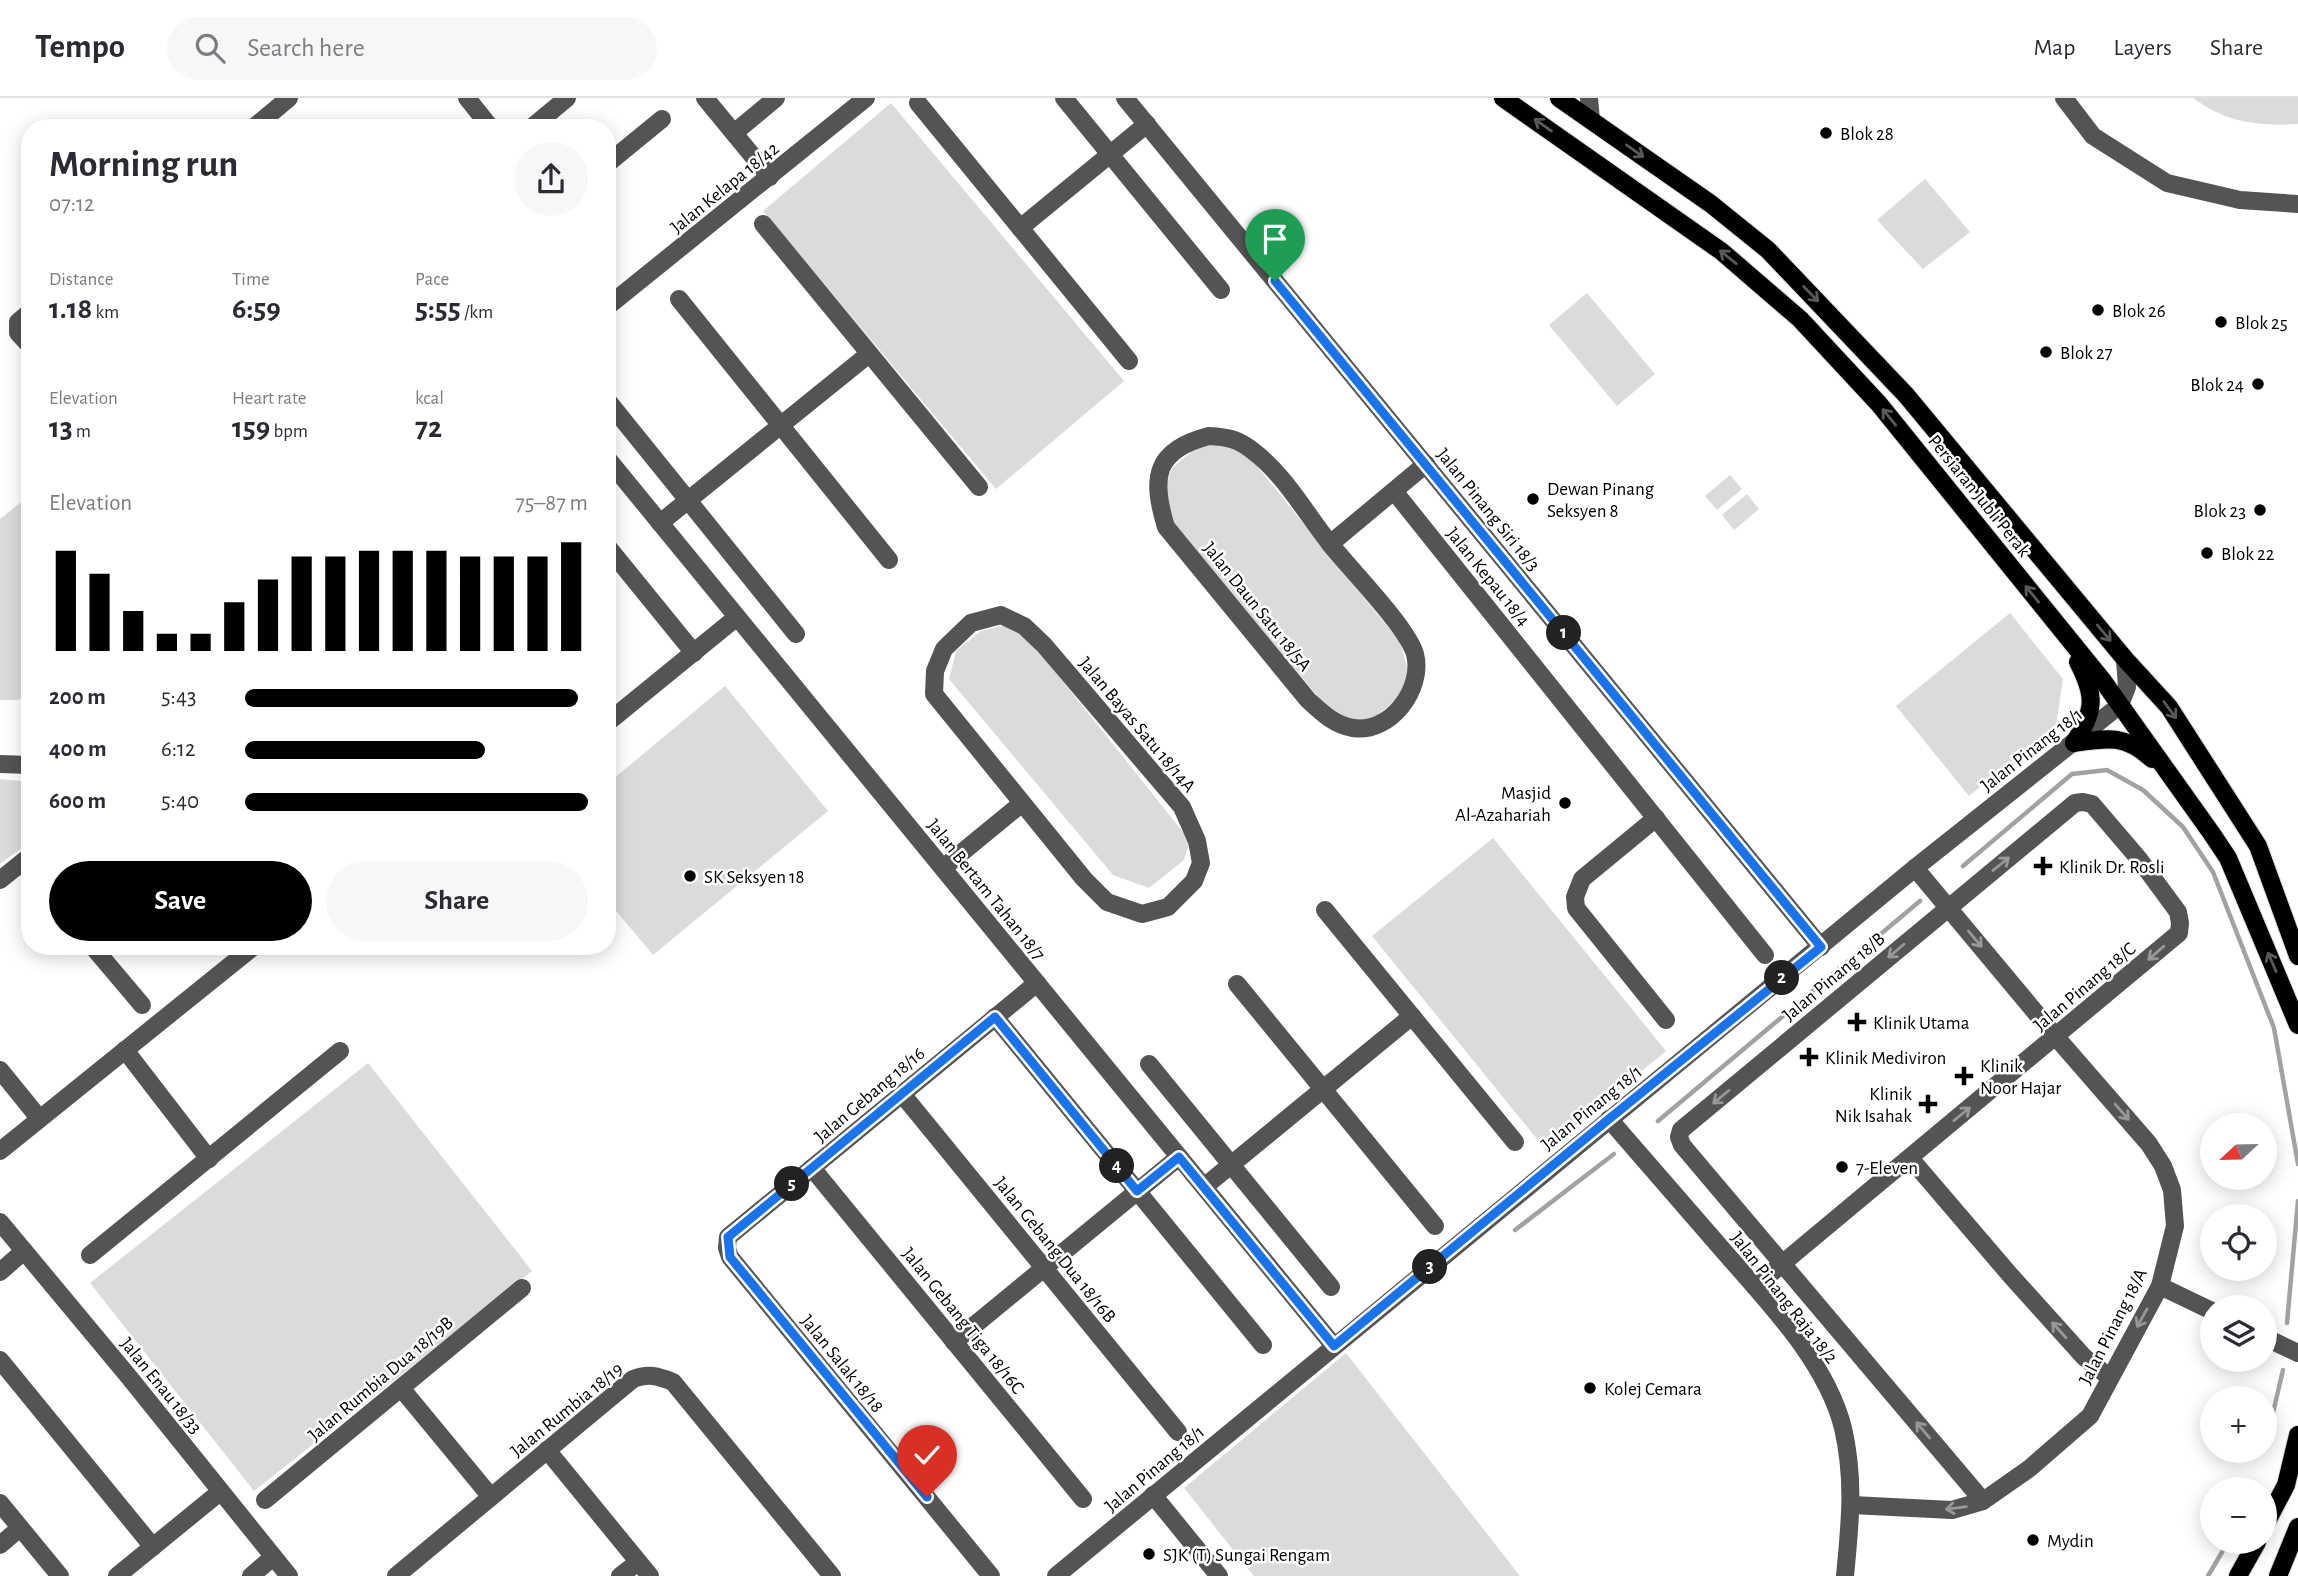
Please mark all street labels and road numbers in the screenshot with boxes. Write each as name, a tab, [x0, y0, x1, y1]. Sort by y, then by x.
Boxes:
street label: Jalan Kelapa 18/42	[667, 139, 783, 237]
street label: Persiaran Jubli Perak	[1924, 431, 2034, 561]
street label: Jalan Pinang Siri 18/3	[1433, 445, 1543, 575]
street label: Jalan Kepau 18/4	[1442, 524, 1533, 630]
street label: Jalan Daun Satu 18/5A	[1199, 539, 1315, 675]
street label: Jalan Bayas Satu 18/14A	[1075, 654, 1199, 796]
street label: Jalan Pinang 18/1	[1978, 705, 2086, 796]
street label: Jalan Bertam Tahan 18/7	[923, 816, 1049, 964]
street label: Jalan Pinang 18/B	[1779, 929, 1889, 1025]
street label: Jalan Pinang 18/C	[2030, 939, 2140, 1035]
street label: Jalan Gebang 18/16	[811, 1044, 929, 1147]
street label: Jalan Pinang 18/1	[1538, 1062, 1646, 1154]
street label: Jalan Gebang Dua 18/16B	[990, 1173, 1119, 1326]
street label: Jalan Pinang Raja 18/2	[1727, 1229, 1841, 1368]
street label: Jalan Gebang Tiga 18/16C	[898, 1244, 1028, 1398]
street label: Jalan Pinang 18/A	[2076, 1266, 2151, 1388]
street label: Jalan Salak 18/18	[797, 1311, 887, 1416]
street label: Jalan Rumbia Dua 18/19B	[305, 1313, 457, 1445]
street label: Jalan Enau 18/33	[116, 1334, 205, 1438]
street label: Jalan Rumbia 18/19	[507, 1359, 627, 1461]
street label: Jalan Pinang 18/1	[1102, 1422, 1208, 1516]

